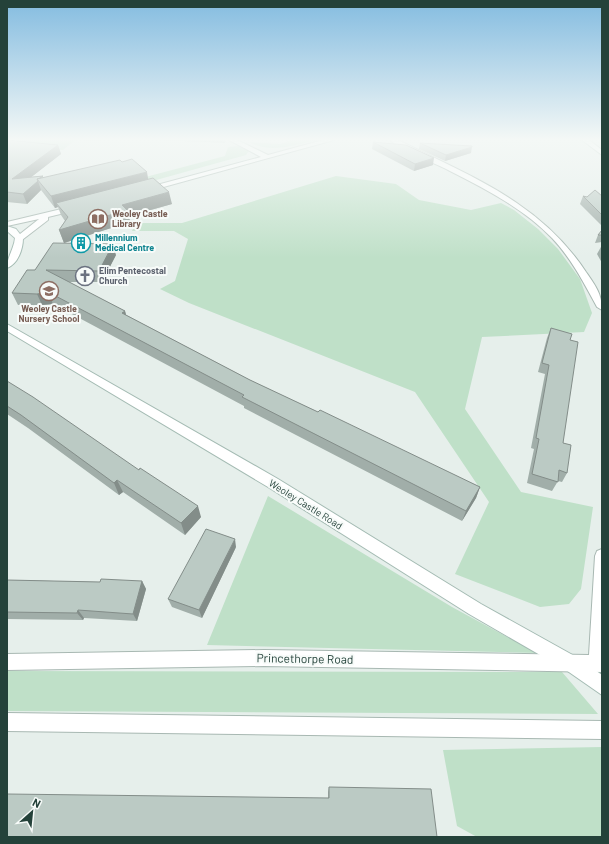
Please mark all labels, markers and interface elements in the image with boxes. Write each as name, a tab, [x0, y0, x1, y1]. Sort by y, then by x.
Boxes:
library icon: Weoley Castle Library	[87, 208, 109, 230]
place label: Weoley Castle Library	[112, 208, 168, 229]
building icon: Millennium Medical Centre	[70, 232, 92, 254]
place label: Millennium Medical Centre	[95, 232, 154, 253]
church icon: Elim Pentecostal Church	[74, 265, 96, 287]
place label: Elim Pentecostal Church	[99, 265, 166, 286]
school or university icon: Weoley Castle Nursery School	[38, 280, 60, 302]
place label: Weoley Castle Nursery School	[19, 303, 79, 324]
street label: Weoley Castle Road	[267, 477, 345, 531]
street label: Princethorpe Road	[256, 650, 354, 666]
north arrow	[12, 792, 52, 832]
text: N	[31, 795, 43, 810]

